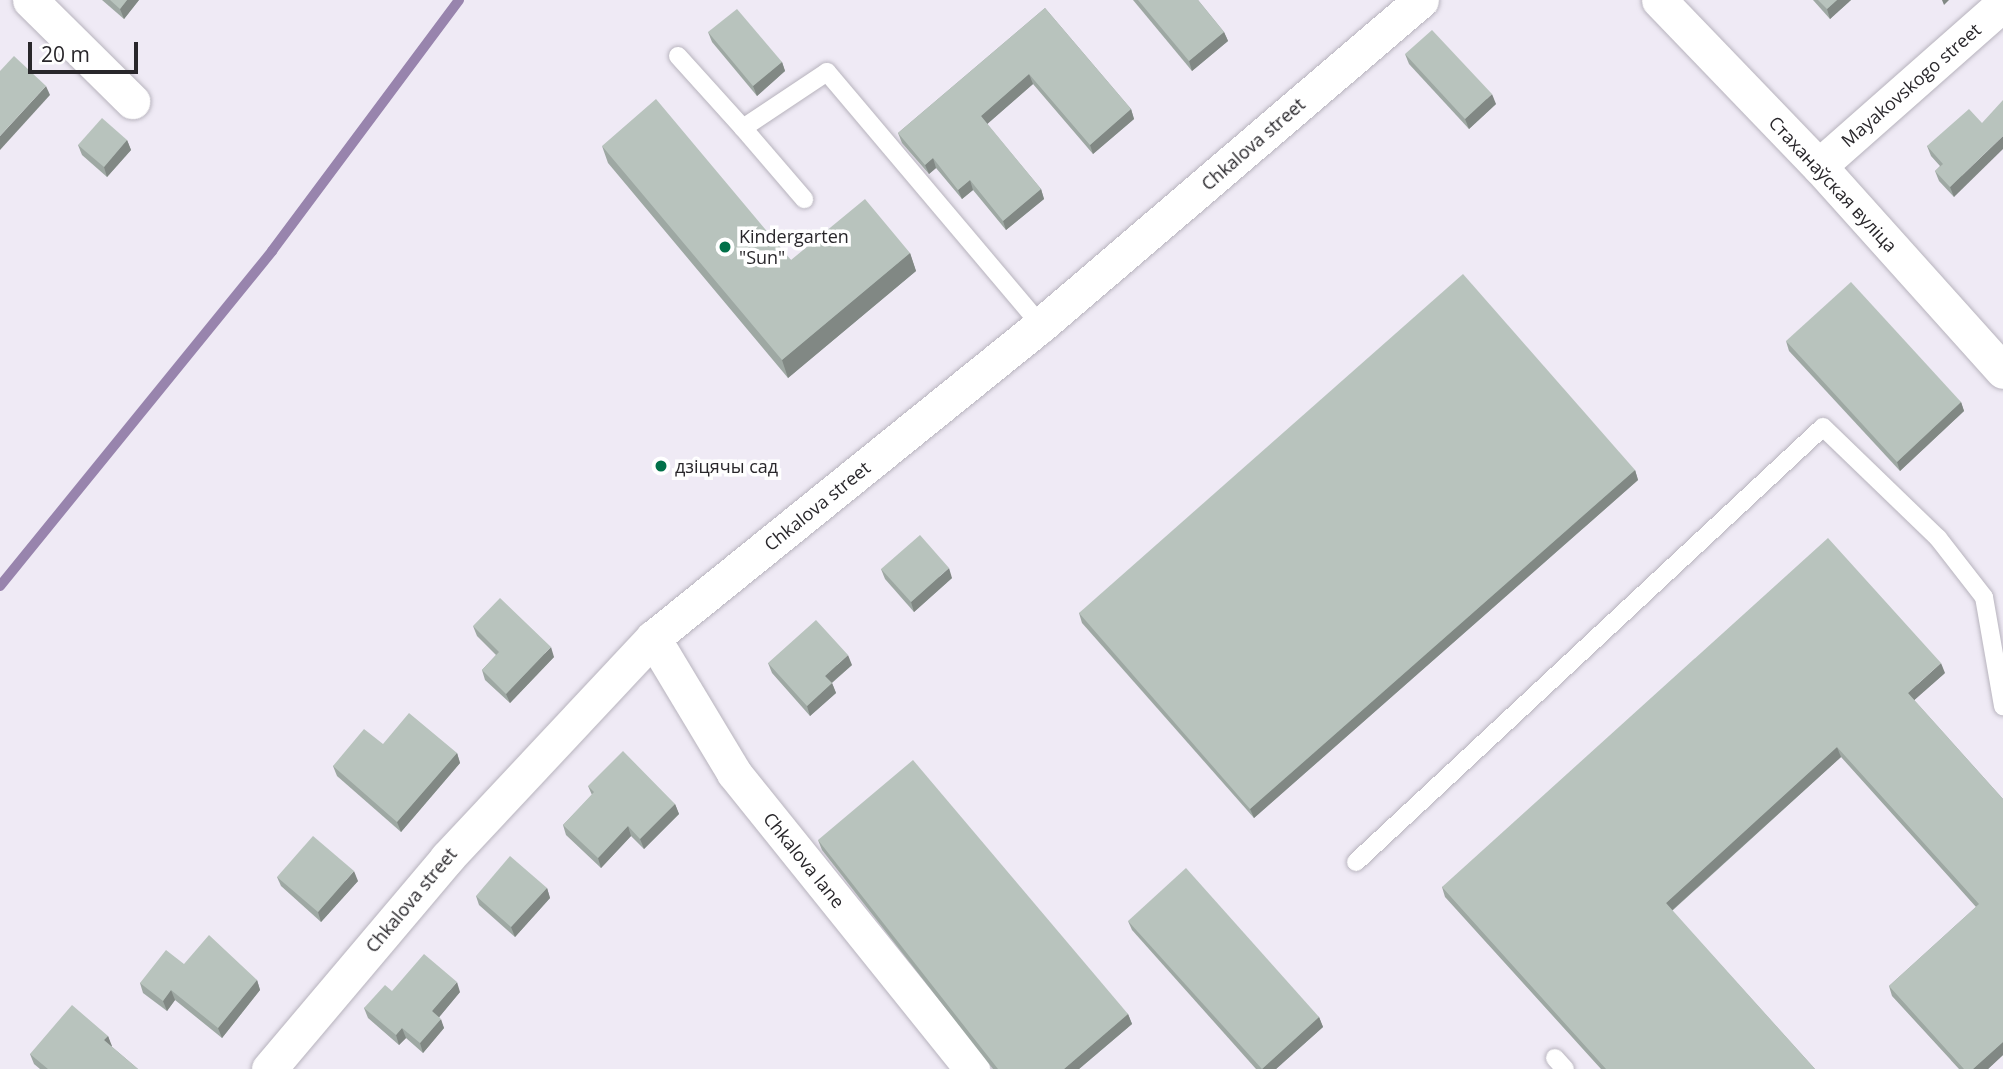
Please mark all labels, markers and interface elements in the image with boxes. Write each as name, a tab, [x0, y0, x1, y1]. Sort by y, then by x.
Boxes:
street label: Mayakovskogo street	[1837, 19, 1985, 151]
scale bar	[32, 28, 142, 72]
text: 20 m	[41, 40, 90, 68]
street label: Chkalova street	[1197, 93, 1309, 195]
street label: Стаханаўская вуліца	[1765, 112, 1901, 256]
place label: Kindergarten "Sun"	[739, 226, 849, 268]
marker: Kindergarten "Sun"	[717, 239, 733, 255]
place label: дзіцячы сад	[675, 455, 778, 477]
street label: Chkalova street	[760, 457, 874, 555]
marker: дзіцячы сад	[653, 458, 669, 474]
street label: Chkalova lane	[759, 808, 849, 912]
street label: Chkalova street	[361, 843, 461, 957]

